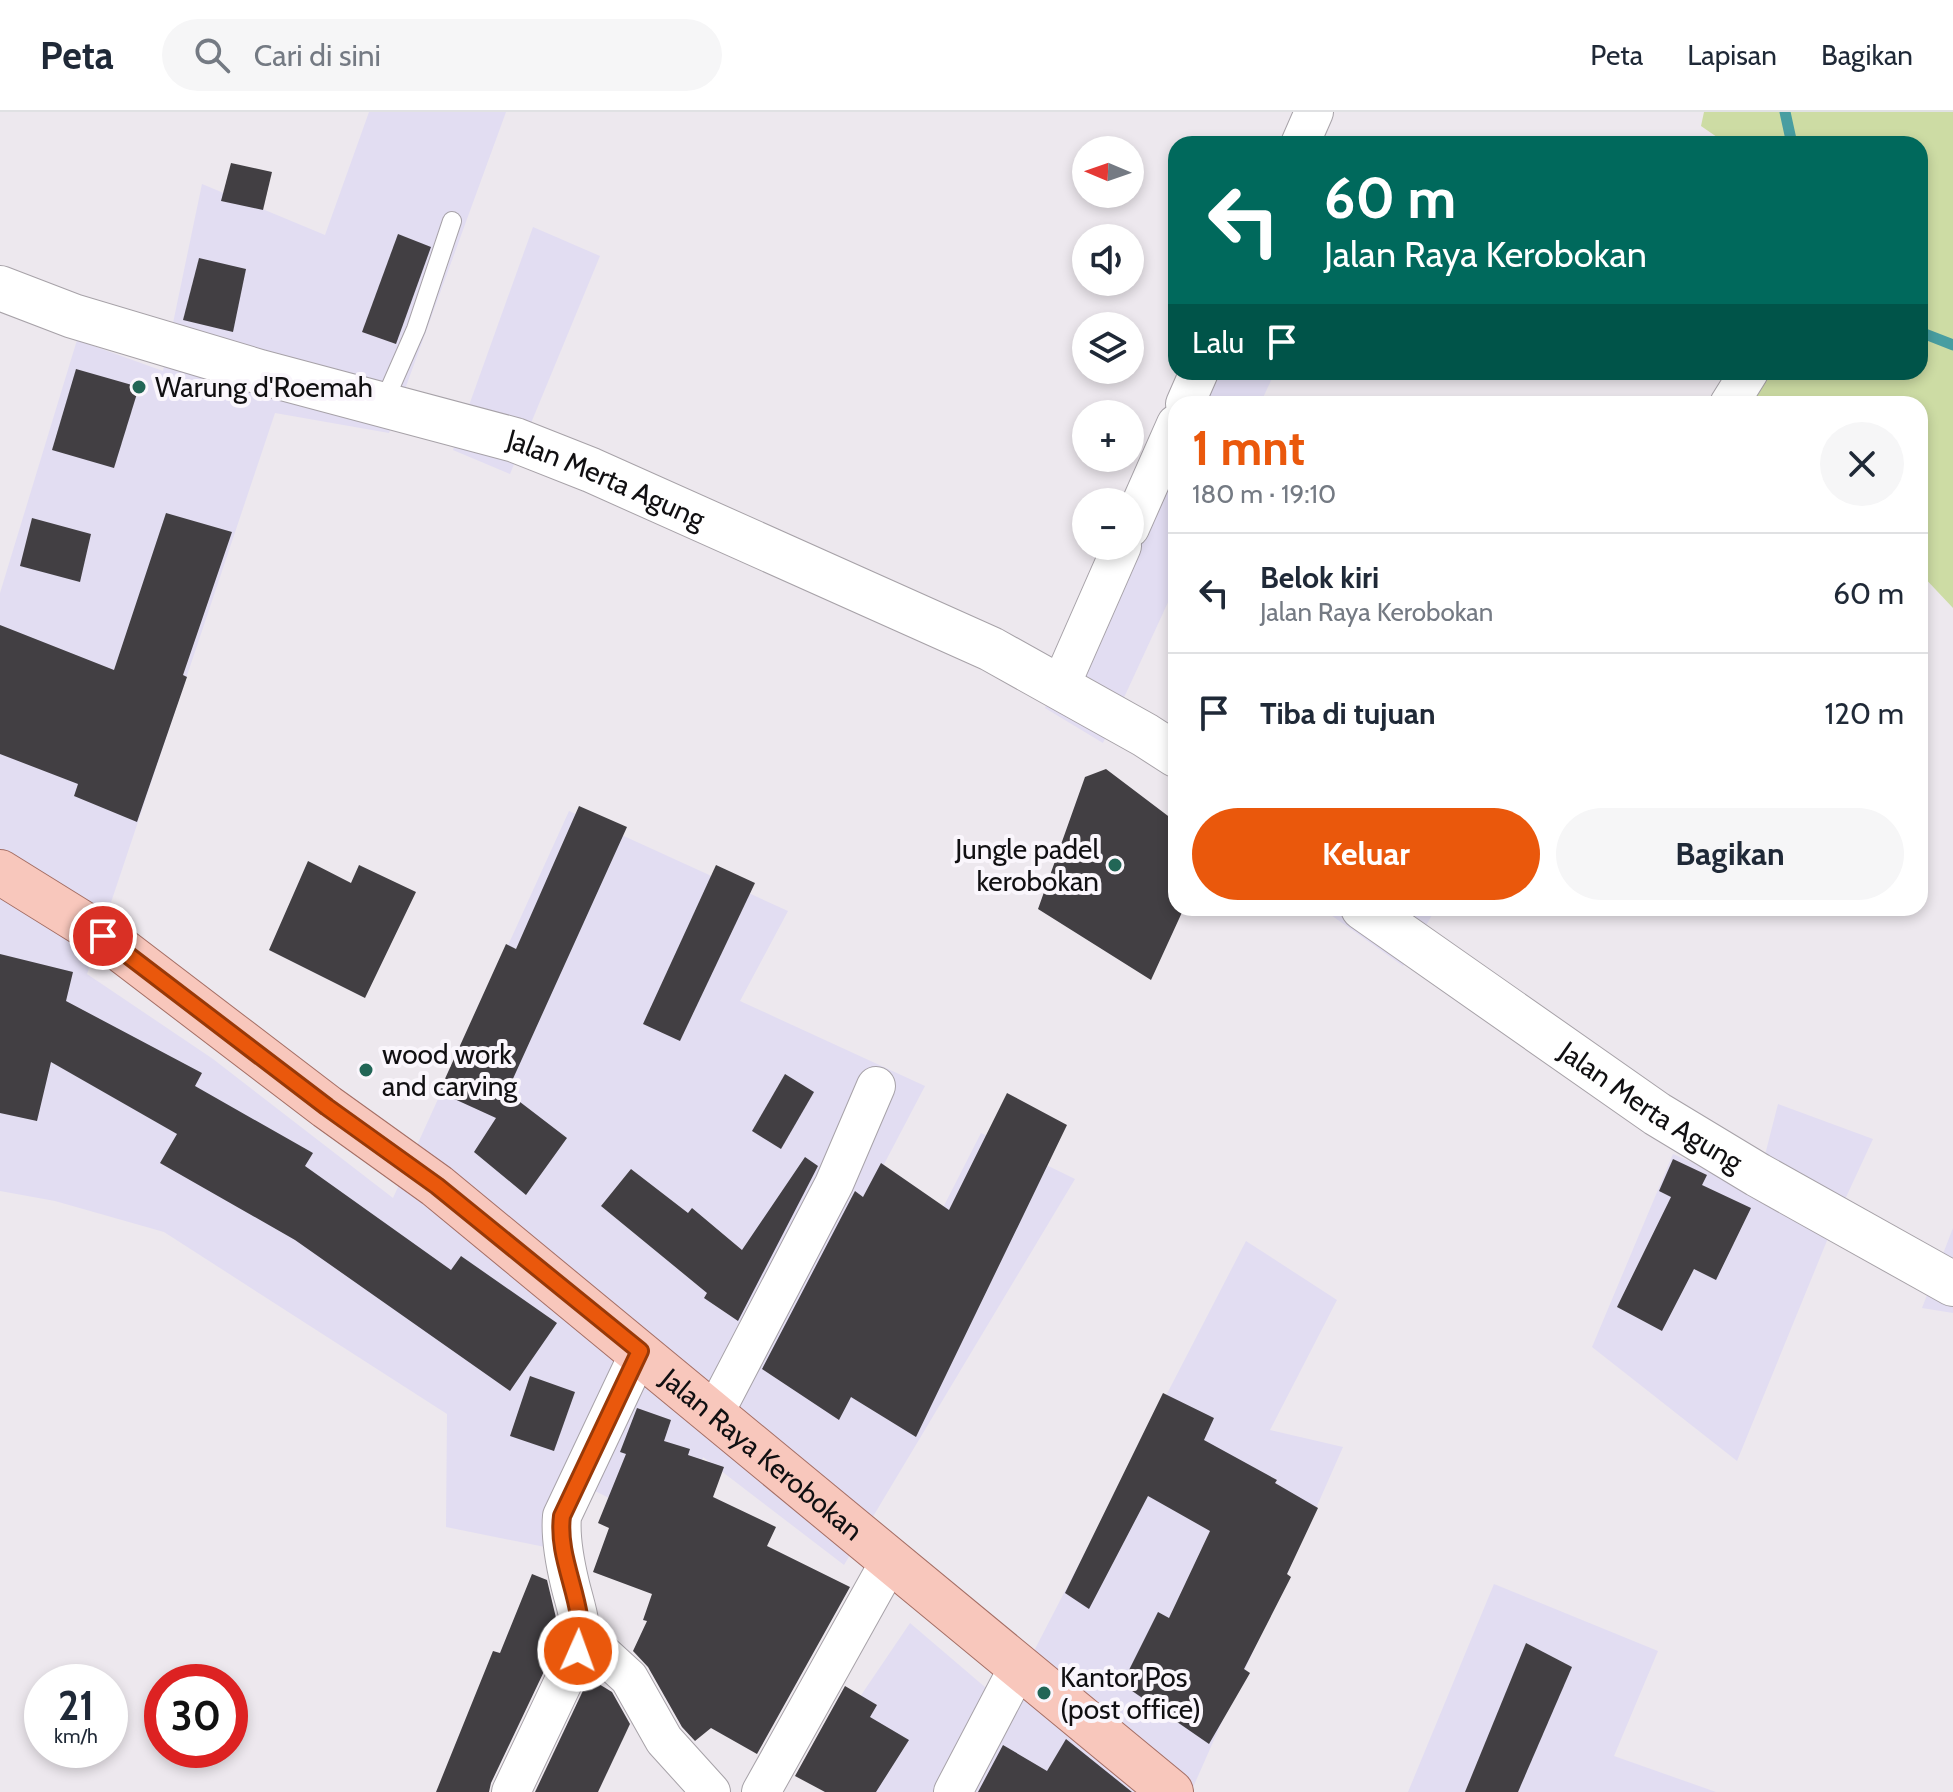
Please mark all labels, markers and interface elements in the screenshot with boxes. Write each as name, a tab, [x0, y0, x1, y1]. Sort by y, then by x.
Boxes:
search box	[162, 19, 722, 91]
text: Peta	[40, 32, 114, 79]
icon: search	[190, 33, 234, 77]
text: Cari di sini	[254, 37, 381, 74]
text: Peta	[1590, 38, 1643, 72]
text: Lapisan	[1687, 38, 1777, 72]
text: Bagikan	[1821, 38, 1913, 72]
north arrow	[1072, 136, 1144, 208]
map controls	[1072, 136, 1144, 560]
text: 60 m	[1324, 164, 1456, 232]
icon: left	[1192, 168, 1296, 272]
button: sound	[1072, 224, 1144, 296]
text: Jalan Raya Kerobokan	[1324, 232, 1647, 276]
button: layers	[1072, 312, 1144, 384]
icon: arrive	[1260, 320, 1304, 364]
text: Lalu	[1192, 324, 1244, 361]
place label: Warung d'Roemah	[155, 370, 373, 404]
marker: Warung d'Roemah	[130, 378, 148, 396]
button: +	[1072, 400, 1144, 472]
text: 1 mnt	[1192, 419, 1305, 477]
street label: Jalan Merta Agung	[502, 421, 711, 536]
button: close	[1820, 422, 1904, 506]
text: 180 m · 19:10	[1192, 478, 1336, 510]
button: −	[1072, 488, 1144, 560]
text: Belok kiri	[1260, 559, 1379, 596]
icon: left	[1192, 571, 1236, 615]
text: 60 m	[1833, 575, 1904, 612]
text: Jalan Raya Kerobokan	[1260, 596, 1493, 628]
icon: arrive	[1192, 691, 1236, 735]
text: Tiba di tujuan	[1260, 695, 1436, 732]
text: 120 m	[1824, 695, 1904, 732]
button: Keluar	[1192, 808, 1540, 900]
button: Bagikan	[1556, 808, 1904, 900]
place label: Jungle padel kerobokan	[954, 832, 1099, 898]
marker: Jungle padel kerobokan	[1106, 856, 1124, 874]
pin	[69, 902, 137, 970]
icon: arrive	[81, 914, 125, 958]
street label: Jalan Merta Agung	[1552, 1033, 1750, 1179]
place label: wood work and carving	[382, 1037, 518, 1103]
marker: wood work and carving	[357, 1061, 375, 1079]
street label: Jalan Raya Kerobokan	[654, 1361, 870, 1547]
position arrow	[536, 1609, 620, 1693]
place label: Kantor Pos (post office)	[1060, 1660, 1201, 1726]
speed limit sign: 30	[144, 1664, 248, 1768]
text: 21	[58, 1681, 94, 1730]
marker: Kantor Pos (post office)	[1035, 1684, 1053, 1702]
text: km/h	[54, 1724, 98, 1748]

